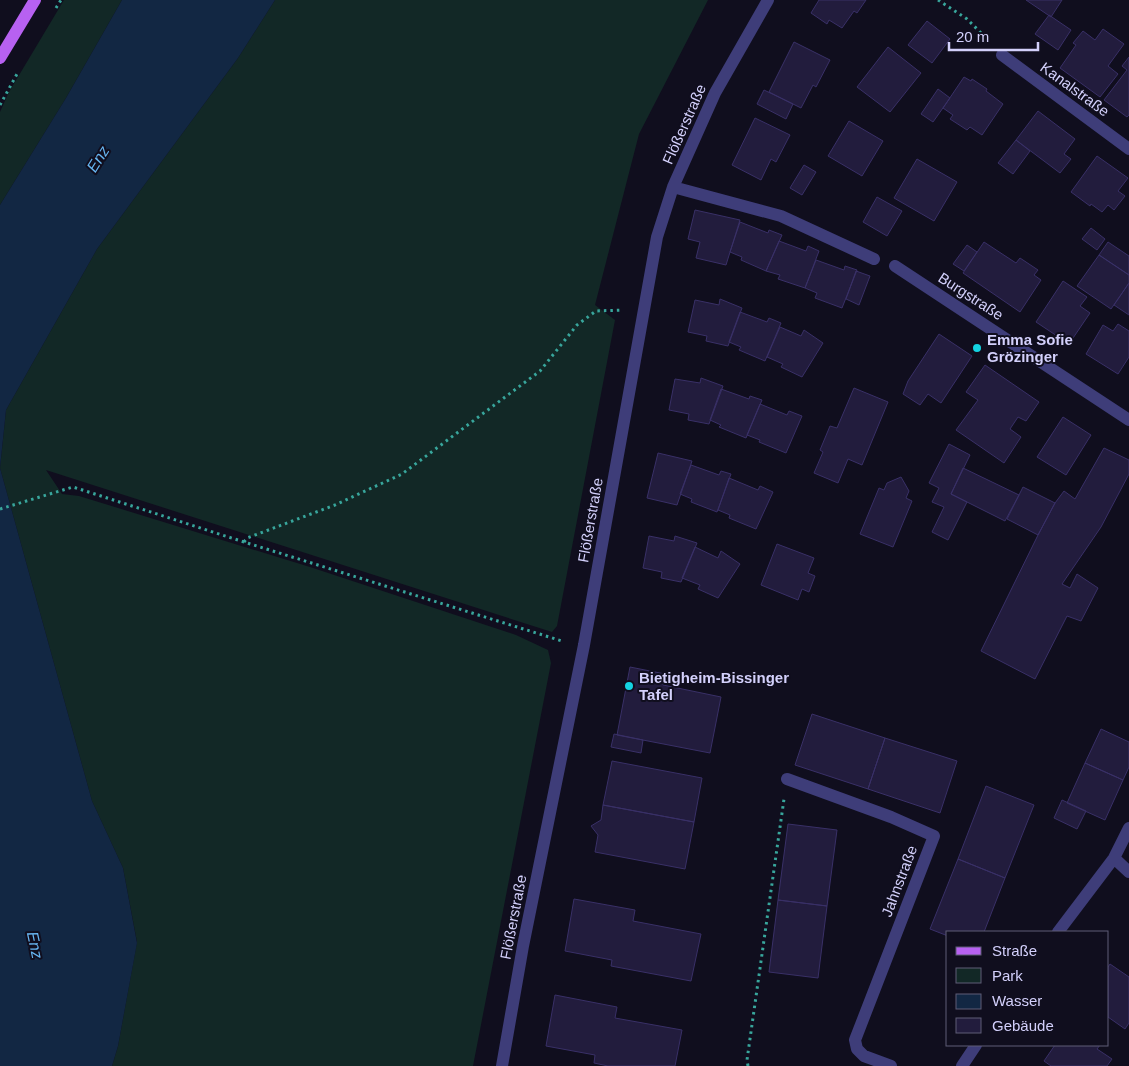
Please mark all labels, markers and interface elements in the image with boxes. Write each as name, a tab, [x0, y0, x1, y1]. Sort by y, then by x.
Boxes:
scale bar	[949, 20, 1038, 52]
text: 20 m	[956, 28, 989, 45]
street label: Kanalstraße	[1037, 58, 1113, 120]
street label: Flößerstraße	[659, 81, 709, 167]
water label: Enz	[83, 143, 113, 175]
street label: Burgstraße	[935, 269, 1007, 323]
place label: Emma Sofie Grözinger	[987, 331, 1073, 365]
marker: Emma Sofie Grözinger	[971, 342, 983, 354]
street label: Flößerstraße	[574, 476, 606, 564]
place label: Bietigheim-Bissinger Tafel	[639, 669, 789, 703]
marker: Bietigheim-Bissinger Tafel	[623, 680, 635, 692]
street label: Jahnstraße	[878, 843, 920, 919]
street label: Flößerstraße	[496, 873, 530, 961]
water label: Enz	[24, 930, 46, 960]
legend	[946, 931, 1109, 1046]
text: Straße	[992, 942, 1037, 959]
text: Park	[992, 967, 1023, 984]
text: Wasser	[992, 992, 1042, 1009]
text: Gebäude	[992, 1017, 1054, 1034]

